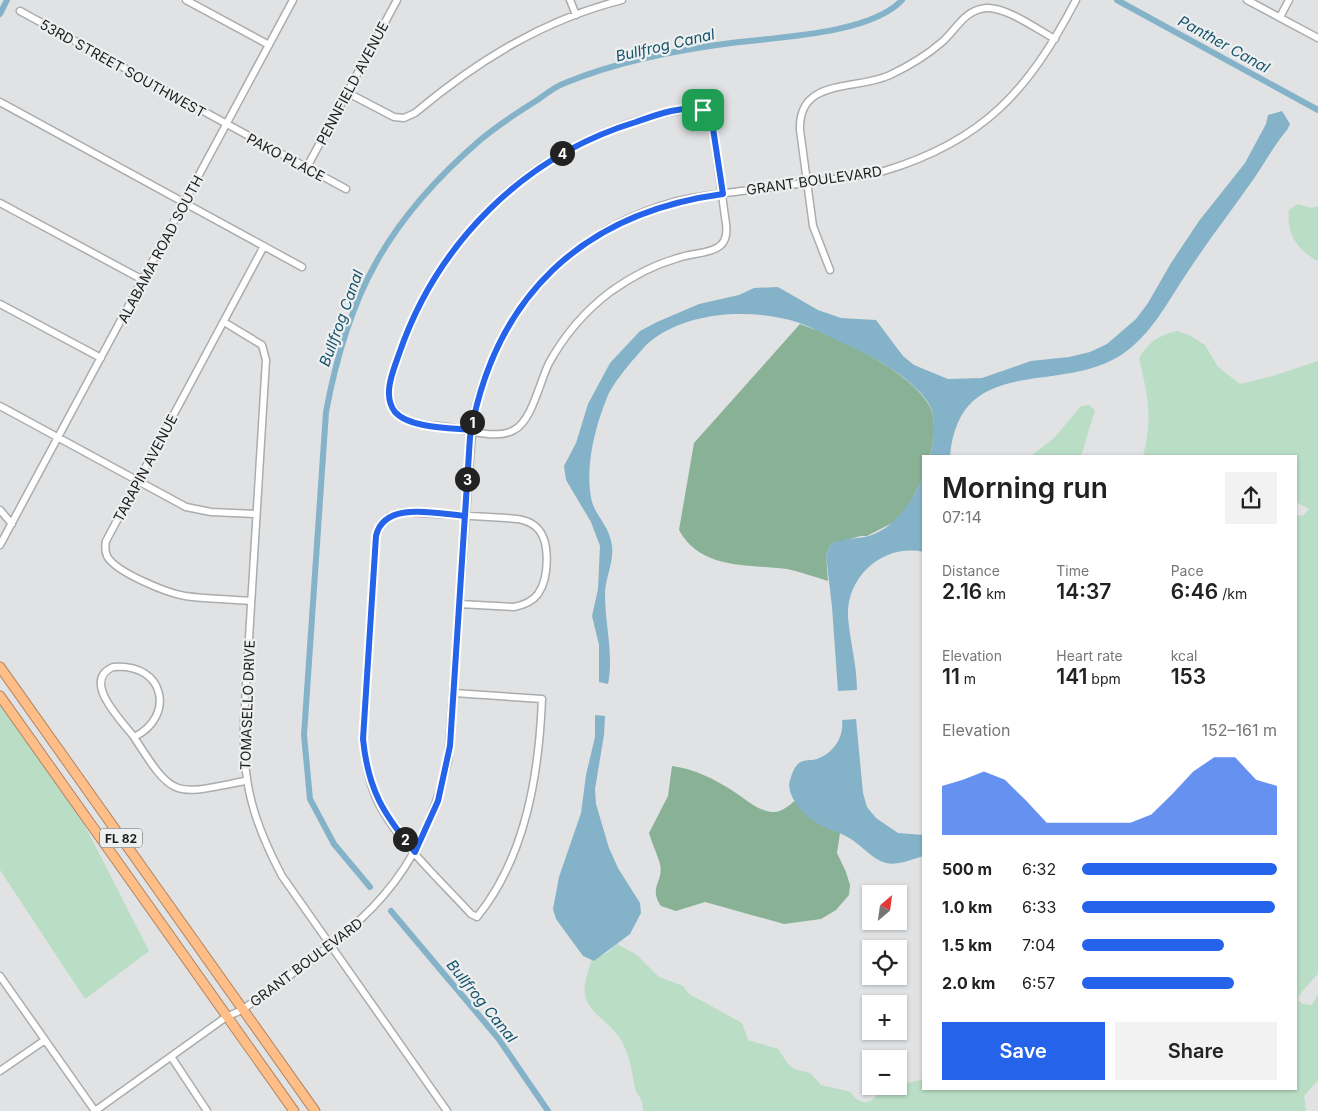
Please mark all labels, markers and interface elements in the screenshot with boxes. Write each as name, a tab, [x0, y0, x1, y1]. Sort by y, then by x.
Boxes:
water label: Panther Canal	[1175, 11, 1273, 77]
street label: 53RD STREET SOUTHWEST	[37, 15, 209, 121]
street label: PENNFIELD AVENUE	[312, 19, 392, 147]
water label: Bullfrog Canal	[614, 24, 717, 66]
pin	[682, 89, 724, 131]
icon: arrive	[689, 96, 717, 124]
street label: PAKO PLACE	[244, 129, 328, 185]
pin: 4	[550, 140, 574, 166]
text: 4	[558, 145, 567, 162]
street label: GRANT BOULEVARD	[745, 162, 883, 198]
street label: ALABAMA ROAD SOUTH	[114, 172, 206, 326]
water label: Bullfrog Canal	[315, 267, 367, 369]
pin: 1	[460, 410, 484, 434]
street label: TARAPIN AVENUE	[109, 411, 181, 525]
text: 1	[469, 414, 476, 431]
pin: 3	[454, 466, 480, 492]
text: 3	[463, 471, 472, 488]
text: Morning run	[942, 471, 1108, 505]
button: share	[1225, 472, 1277, 524]
text: 07:14	[942, 507, 982, 527]
text: Distance	[942, 562, 1000, 579]
text: Time	[1056, 562, 1089, 579]
text: Pace	[1171, 562, 1204, 579]
text: 2.16	[942, 579, 982, 604]
text: 14:37	[1056, 579, 1111, 604]
text: 6:46	[1171, 579, 1218, 604]
text: km	[982, 585, 1006, 602]
text: /km	[1218, 585, 1247, 602]
street label: TOMASELLO DRIVE	[236, 640, 258, 770]
text: Elevation	[942, 647, 1002, 664]
text: Heart rate	[1056, 647, 1123, 664]
text: kcal	[1171, 647, 1197, 664]
text: 11	[942, 664, 960, 689]
text: 141	[1056, 664, 1087, 689]
text: 153	[1171, 664, 1206, 689]
text: m	[960, 670, 976, 687]
text: bpm	[1087, 670, 1121, 687]
text: Elevation	[942, 720, 1011, 740]
text: 152–161 m	[1202, 720, 1277, 740]
pin: 2	[392, 826, 418, 852]
road number: FL 82	[100, 828, 142, 848]
text: 2	[401, 831, 410, 848]
text: 500 m	[942, 859, 992, 879]
text: 6:32	[1022, 859, 1056, 879]
north arrow	[862, 885, 908, 930]
map controls	[862, 885, 907, 1095]
text: 1.0 km	[942, 897, 992, 917]
text: 6:33	[1022, 897, 1056, 917]
street label: GRANT BOULEVARD	[246, 914, 366, 1010]
text: 1.5 km	[942, 935, 992, 955]
text: 7:04	[1022, 935, 1056, 955]
button: locate	[862, 940, 907, 985]
water label: Bullfrog Canal	[443, 956, 521, 1047]
text: 2.0 km	[942, 973, 995, 993]
text: 6:57	[1022, 973, 1055, 993]
button: +	[862, 995, 907, 1040]
button: Save	[942, 1022, 1105, 1080]
button: Share	[1115, 1022, 1277, 1080]
button: −	[862, 1050, 907, 1095]

